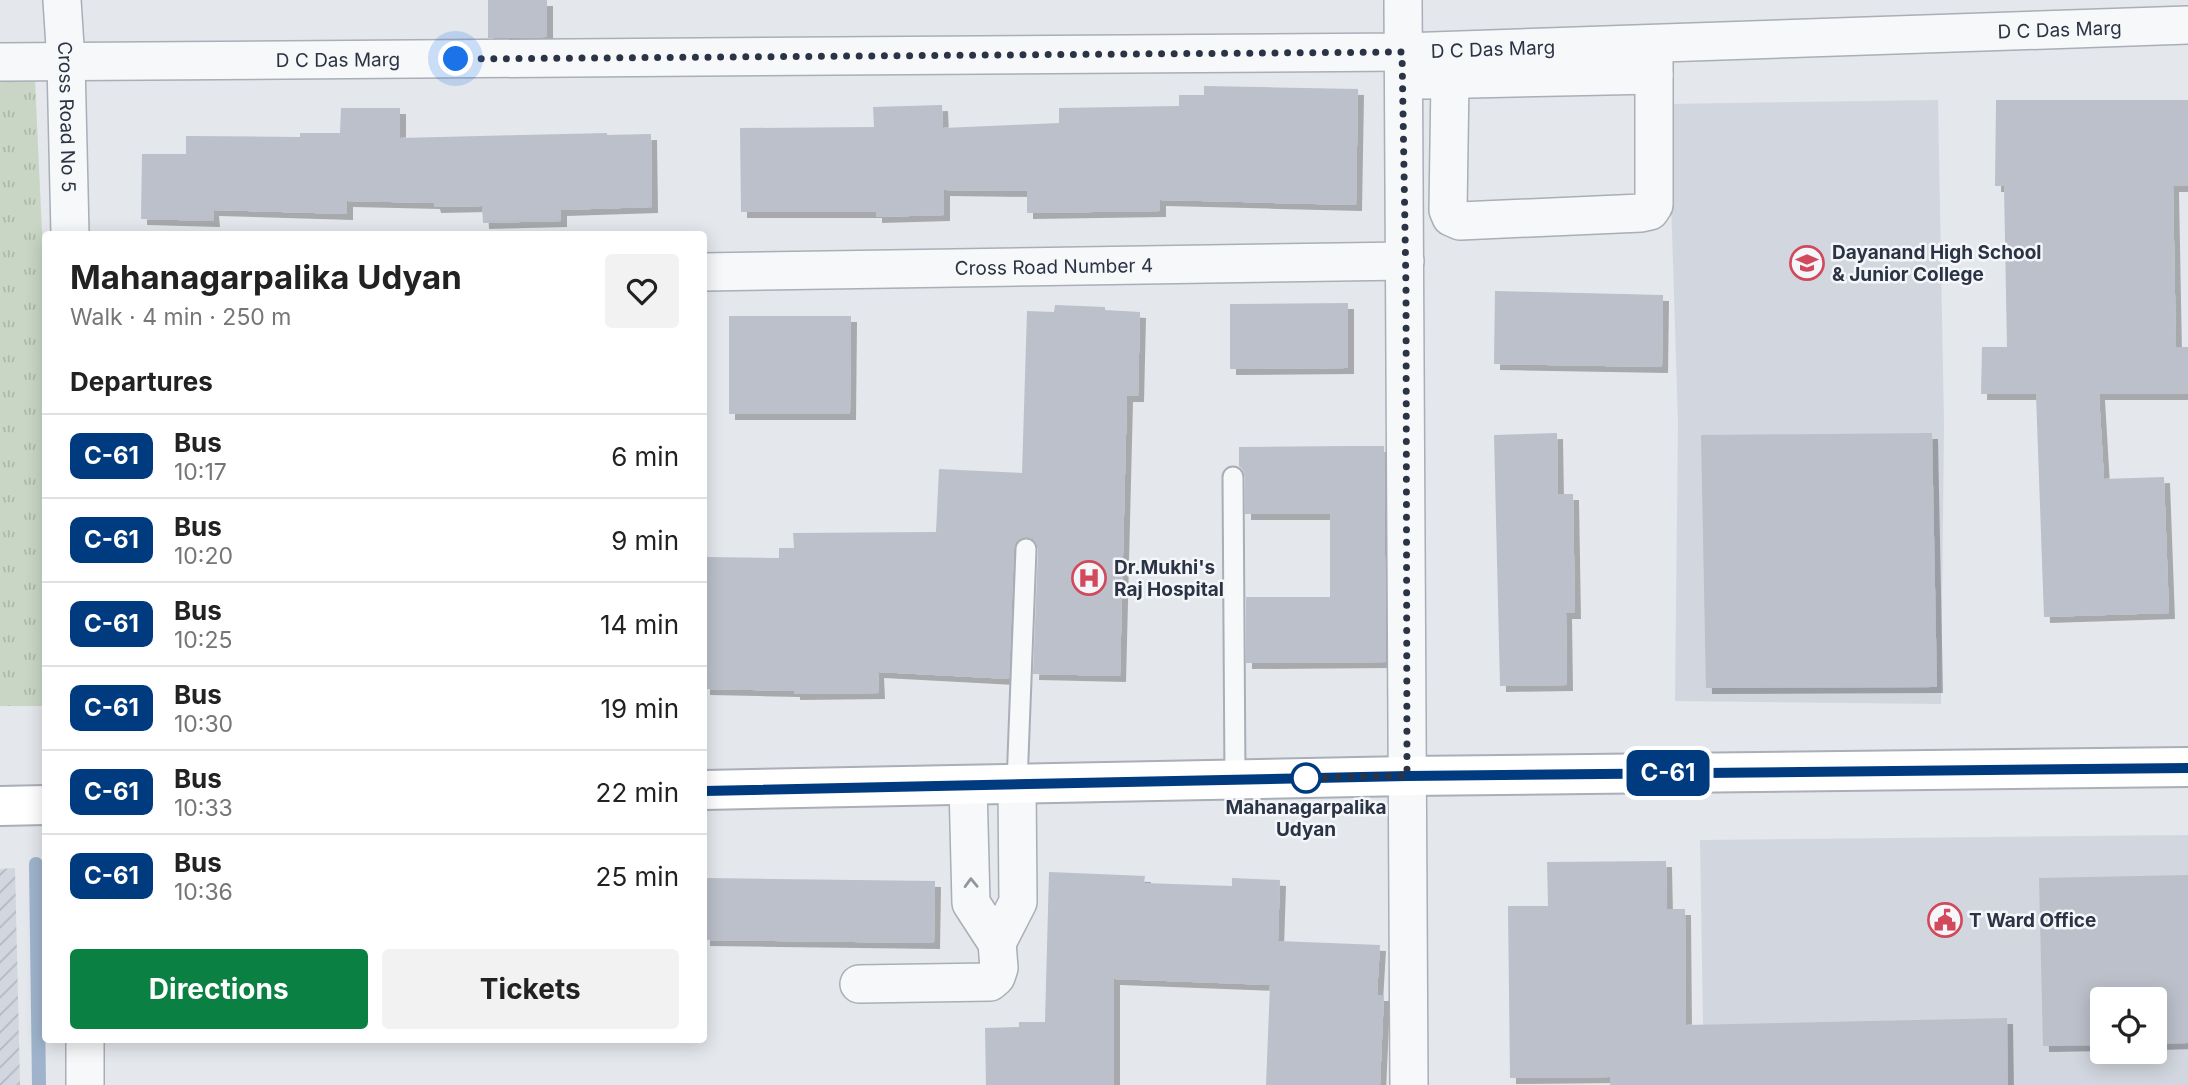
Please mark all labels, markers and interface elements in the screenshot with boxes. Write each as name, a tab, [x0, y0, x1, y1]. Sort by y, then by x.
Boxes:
street label: D C Das Marg	[1997, 16, 2122, 44]
street label: D C Das Marg	[1430, 36, 1555, 63]
street label: Cross Road No 5	[53, 41, 80, 193]
your location	[438, 41, 473, 76]
street label: D C Das Marg	[276, 48, 400, 72]
place label: Dayanand High School & Junior College	[1832, 241, 2041, 286]
school or university icon: Dayanand High School & Junior College	[1788, 244, 1826, 282]
button: heart	[605, 254, 679, 328]
street label: Cross Road Number 4	[955, 254, 1153, 280]
text: Mahanagarpalika Udyan	[70, 257, 462, 297]
text: Walk · 4 min · 250 m	[70, 303, 292, 331]
text: Departures	[70, 366, 213, 397]
text: Bus	[174, 427, 222, 458]
text: C-61	[84, 441, 139, 470]
text: 6 min	[611, 441, 679, 472]
text: 10:17	[174, 458, 227, 486]
text: Bus	[174, 511, 222, 542]
text: C-61	[84, 525, 139, 554]
text: 9 min	[611, 525, 679, 556]
text: 10:20	[174, 542, 233, 570]
place label: Dr.Mukhi's Raj Hospital	[1114, 556, 1224, 601]
hospital icon: Dr.Mukhi's Raj Hospital	[1070, 559, 1108, 597]
text: Bus	[174, 595, 222, 626]
text: C-61	[84, 609, 139, 638]
text: 14 min	[600, 609, 679, 640]
text: 10:25	[174, 626, 232, 654]
text: Bus	[174, 679, 222, 710]
text: C-61	[84, 693, 139, 722]
text: 19 min	[601, 693, 679, 724]
text: 10:30	[174, 710, 233, 738]
line badge: C-61	[1619, 750, 1717, 796]
text: C-61	[1641, 758, 1695, 787]
text: Bus	[174, 763, 222, 794]
marker: Mahanagarpalika Udyan	[1291, 763, 1321, 793]
text: C-61	[84, 777, 139, 806]
text: 22 min	[596, 777, 679, 808]
text: 10:33	[174, 794, 233, 822]
place label: Mahanagarpalika Udyan	[1226, 796, 1386, 841]
text: Bus	[174, 847, 222, 878]
text: C-61	[84, 861, 139, 890]
text: 25 min	[596, 861, 679, 892]
one-way arrow	[963, 877, 978, 888]
text: 10:36	[174, 878, 233, 906]
public building icon: T Ward Office	[1926, 901, 1964, 939]
place label: T Ward Office	[1969, 909, 2096, 932]
button: Directions	[70, 949, 368, 1029]
button: Tickets	[382, 949, 679, 1029]
map controls	[2090, 987, 2167, 1064]
button: locate	[2090, 987, 2167, 1064]

